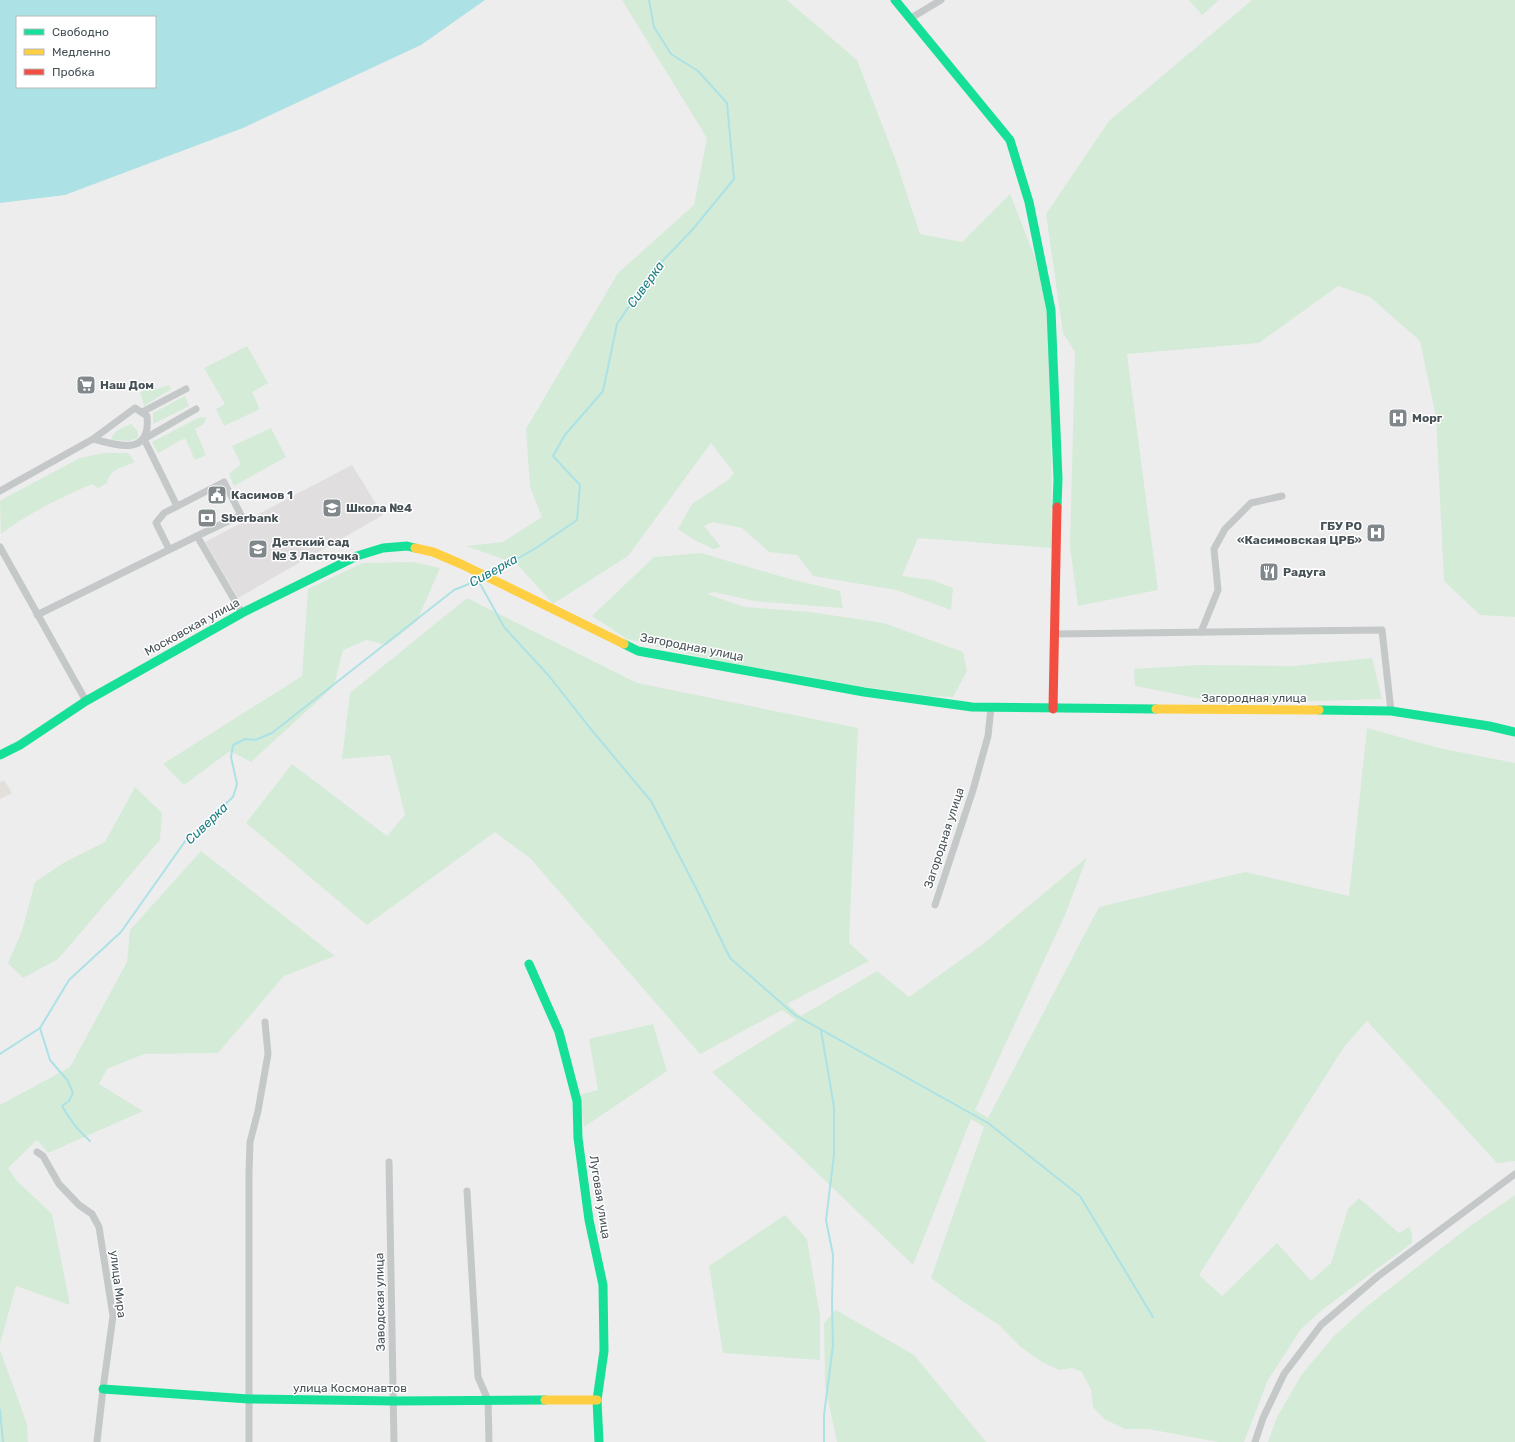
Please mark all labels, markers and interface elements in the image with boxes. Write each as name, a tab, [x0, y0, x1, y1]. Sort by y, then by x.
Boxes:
legend	[16, 16, 156, 88]
text: Свободно	[52, 25, 109, 39]
text: Медленно	[52, 45, 111, 59]
text: Пробка	[52, 65, 95, 79]
water label: Сиверка	[624, 258, 667, 310]
supermarket icon: Наш Дом	[75, 374, 97, 396]
place label: Наш Дом	[100, 378, 154, 392]
hospital icon: Морг	[1387, 407, 1409, 429]
place label: Морг	[1412, 411, 1443, 425]
public building icon: Касимов 1	[206, 484, 228, 506]
place label: Касимов 1	[231, 488, 293, 502]
school or university icon: Школа №4	[321, 497, 343, 519]
place label: Школа №4	[346, 501, 412, 515]
bank icon: Sberbank	[196, 507, 218, 529]
place label: Sberbank	[221, 511, 279, 525]
place label: ГБУ РО «Касимовская ЦРБ»	[1237, 519, 1363, 547]
hospital icon: ГБУ РО «Касимовская ЦРБ»	[1365, 522, 1387, 544]
place label: Детский сад № 3 Ласточка	[272, 535, 359, 563]
school or university icon: Детский сад № 3 Ласточка	[247, 538, 269, 560]
water label: Сиверка	[466, 551, 520, 590]
restaurant icon: Радуга	[1258, 561, 1280, 583]
place label: Радуга	[1283, 565, 1326, 579]
street label: Московская улица	[142, 595, 242, 659]
street label: Загородная улица	[639, 630, 745, 664]
street label: Загородная улица	[1201, 691, 1307, 705]
street label: Загородная улица	[921, 786, 967, 890]
water label: Сиверка	[182, 799, 231, 847]
street label: Луговая улица	[586, 1154, 614, 1240]
street label: улица Мира	[107, 1249, 129, 1319]
street label: Заводская улица	[372, 1253, 388, 1351]
street label: улица Космонавтов	[293, 1381, 407, 1395]

